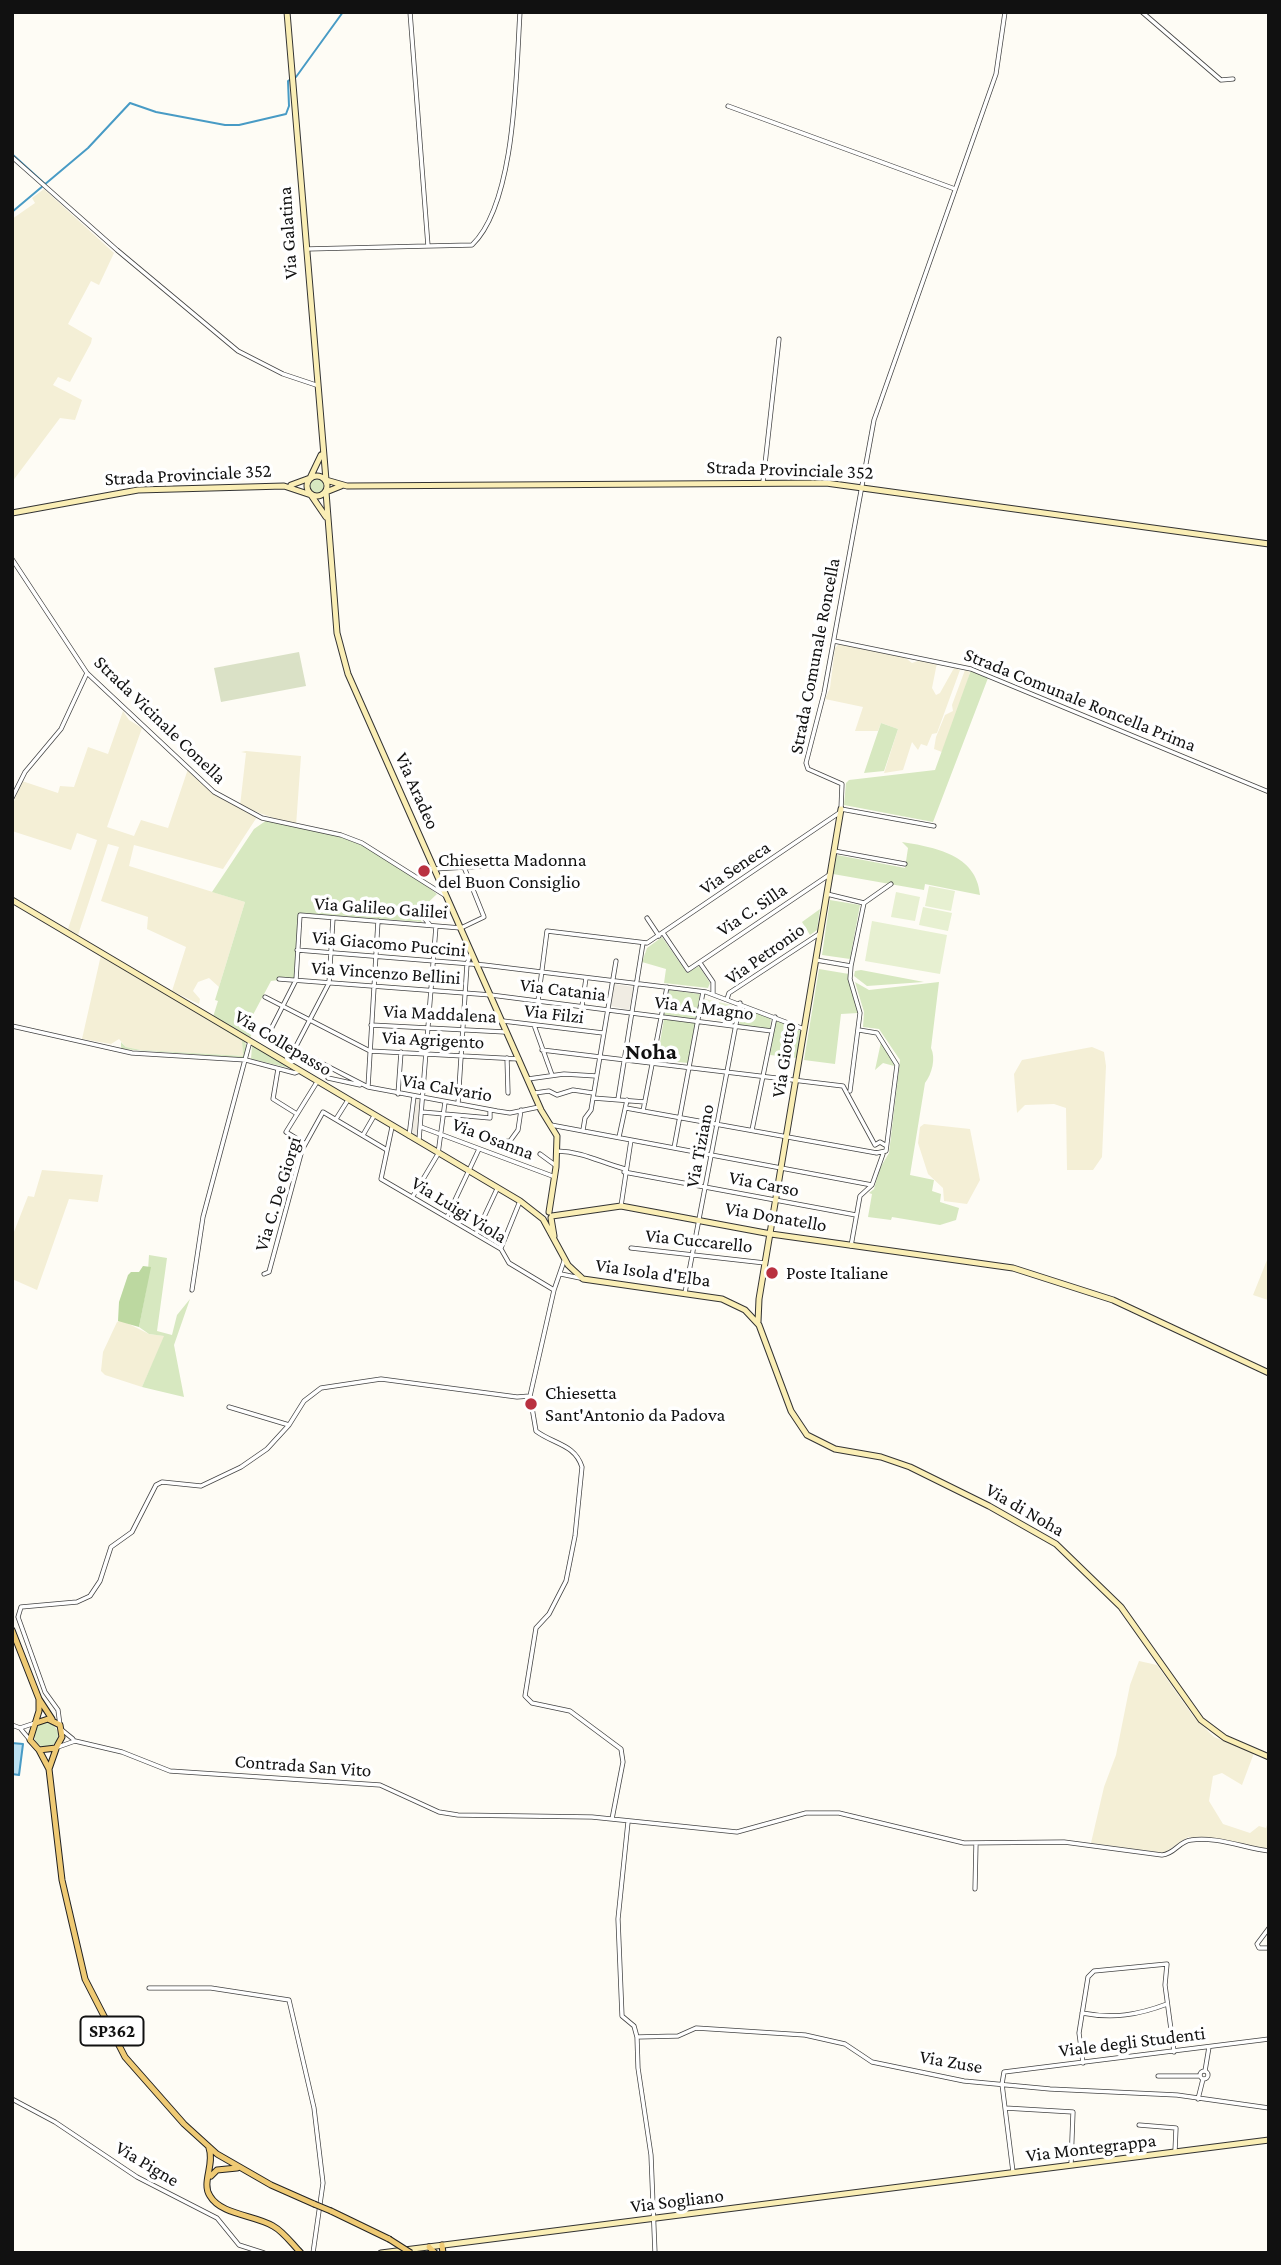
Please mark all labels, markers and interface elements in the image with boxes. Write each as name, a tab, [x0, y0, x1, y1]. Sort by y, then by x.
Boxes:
street label: Via Galatina	[273, 186, 303, 280]
street label: Strada Provinciale 352	[706, 456, 874, 484]
street label: Strada Provinciale 352	[104, 459, 272, 491]
street label: Strada Comunale Roncella	[785, 556, 845, 756]
street label: Strada Comunale Roncella Prima	[961, 643, 1199, 757]
street label: Strada Vicinale Conella	[89, 651, 231, 789]
street label: Via Aradeo	[390, 749, 444, 833]
street label: Via Seneca	[695, 836, 775, 900]
place label: Chiesetta Madonna del Buon Consiglio	[438, 849, 587, 893]
marker: Chiesetta Madonna del Buon Consiglio	[416, 863, 432, 879]
street label: Via C. Silla	[713, 878, 791, 942]
street label: Via Galileo Galilei	[313, 892, 449, 924]
street label: Via Petronio	[721, 918, 809, 990]
street label: Via Giacomo Puccini	[311, 926, 467, 962]
street label: Via Vincenzo Bellini	[310, 956, 462, 990]
street label: Via Catania	[519, 973, 607, 1007]
street label: Via A. Magno	[653, 991, 755, 1025]
street label: Via Filzi	[523, 999, 585, 1029]
street label: Via Maddalena	[383, 1000, 497, 1028]
street label: Via Collepasso	[230, 1005, 336, 1081]
street label: Via Giotto	[767, 1021, 801, 1099]
street label: Via Agrigento	[381, 1026, 485, 1054]
district label: Noha	[625, 1038, 677, 1066]
street label: Via Calvario	[400, 1069, 494, 1107]
street label: Via Tiziano	[681, 1102, 719, 1190]
street label: Via Osanna	[449, 1113, 537, 1165]
street label: Via C. De Giorgi	[250, 1134, 306, 1254]
street label: Via Carso	[727, 1166, 801, 1202]
street label: Via Luigi Viola	[407, 1172, 511, 1248]
street label: Via Donatello	[723, 1197, 829, 1237]
street label: Via Cuccarello	[644, 1224, 754, 1258]
street label: Via Isola d'Elba	[594, 1254, 712, 1292]
place label: Poste Italiane	[786, 1262, 888, 1284]
marker: Poste Italiane	[764, 1265, 780, 1281]
place label: Chiesetta Sant'Antonio da Padova	[545, 1382, 725, 1426]
marker: Chiesetta Sant'Antonio da Padova	[523, 1396, 539, 1412]
street label: Via di Noha	[982, 1478, 1068, 1542]
street label: Contrada San Vito	[234, 1750, 372, 1782]
road number: SP362	[80, 2017, 144, 2046]
street label: Viale degli Studenti	[1057, 2022, 1207, 2062]
street label: Via Zuse	[918, 2045, 984, 2079]
street label: Via Montegrappa	[1025, 2129, 1157, 2167]
street label: Via Pigne	[111, 2136, 183, 2192]
street label: Via Sogliano	[629, 2184, 725, 2218]

